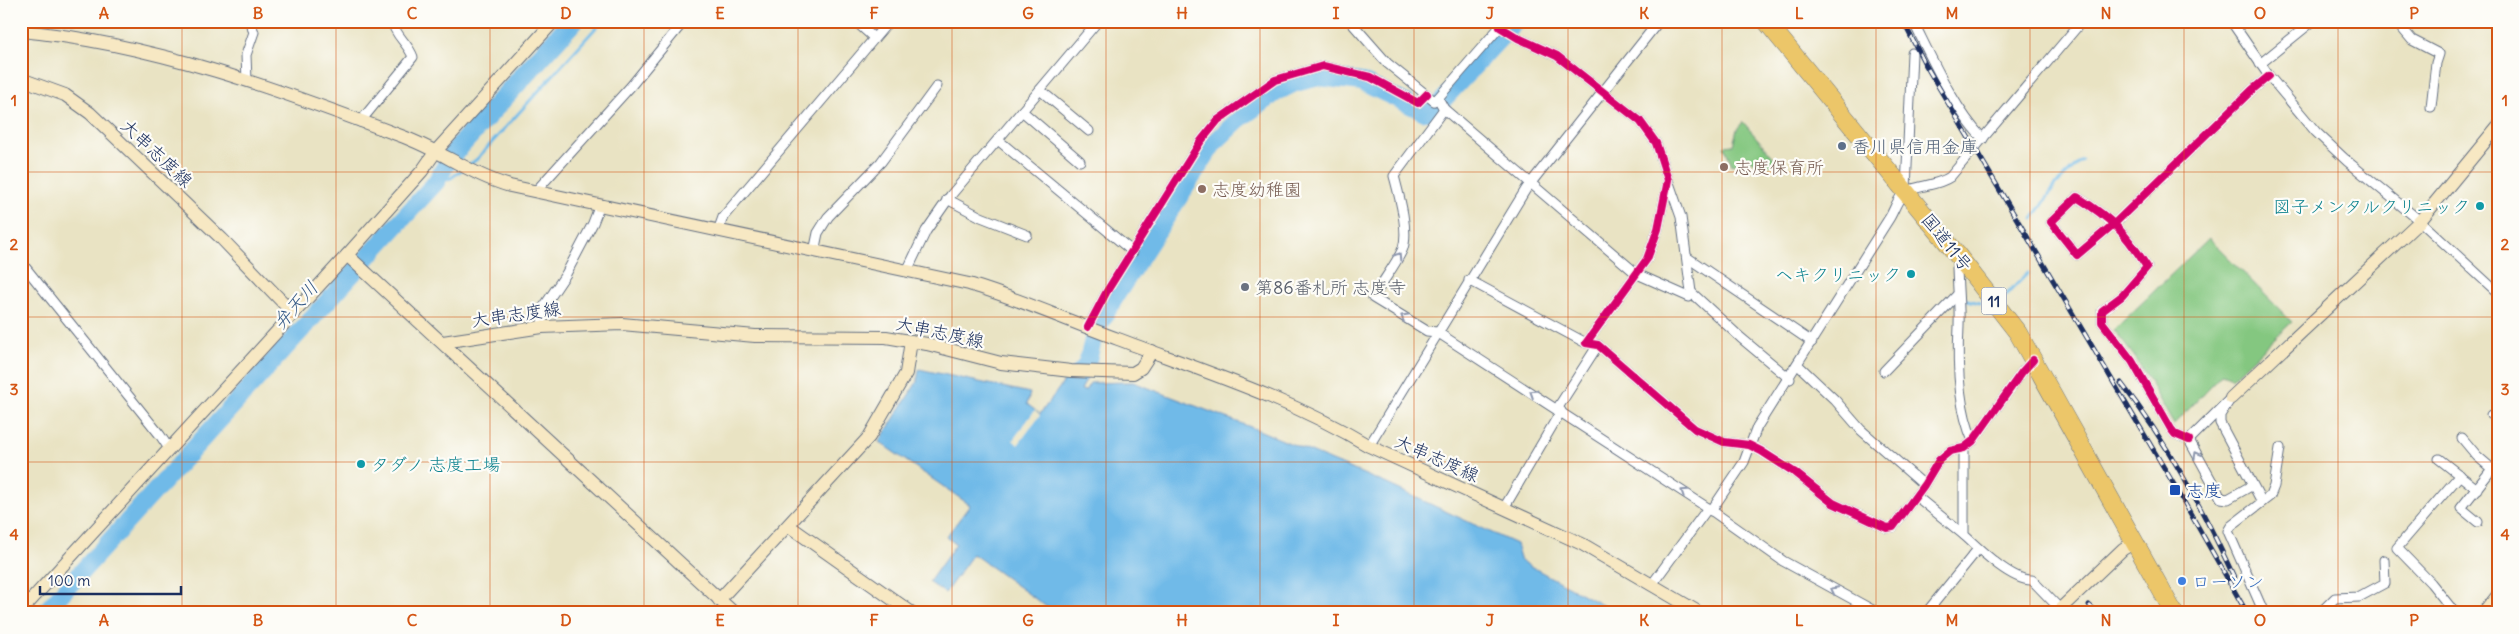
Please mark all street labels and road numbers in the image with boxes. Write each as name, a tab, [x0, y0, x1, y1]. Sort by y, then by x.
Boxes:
street label: 大串志度線	[116, 114, 198, 192]
street label: 国道11号	[1917, 208, 1977, 276]
road number: 11	[1982, 288, 2006, 314]
street label: 大串志度線	[470, 296, 562, 332]
street label: 大串志度線	[894, 311, 986, 353]
street label: 大串志度線	[1391, 429, 1483, 487]

